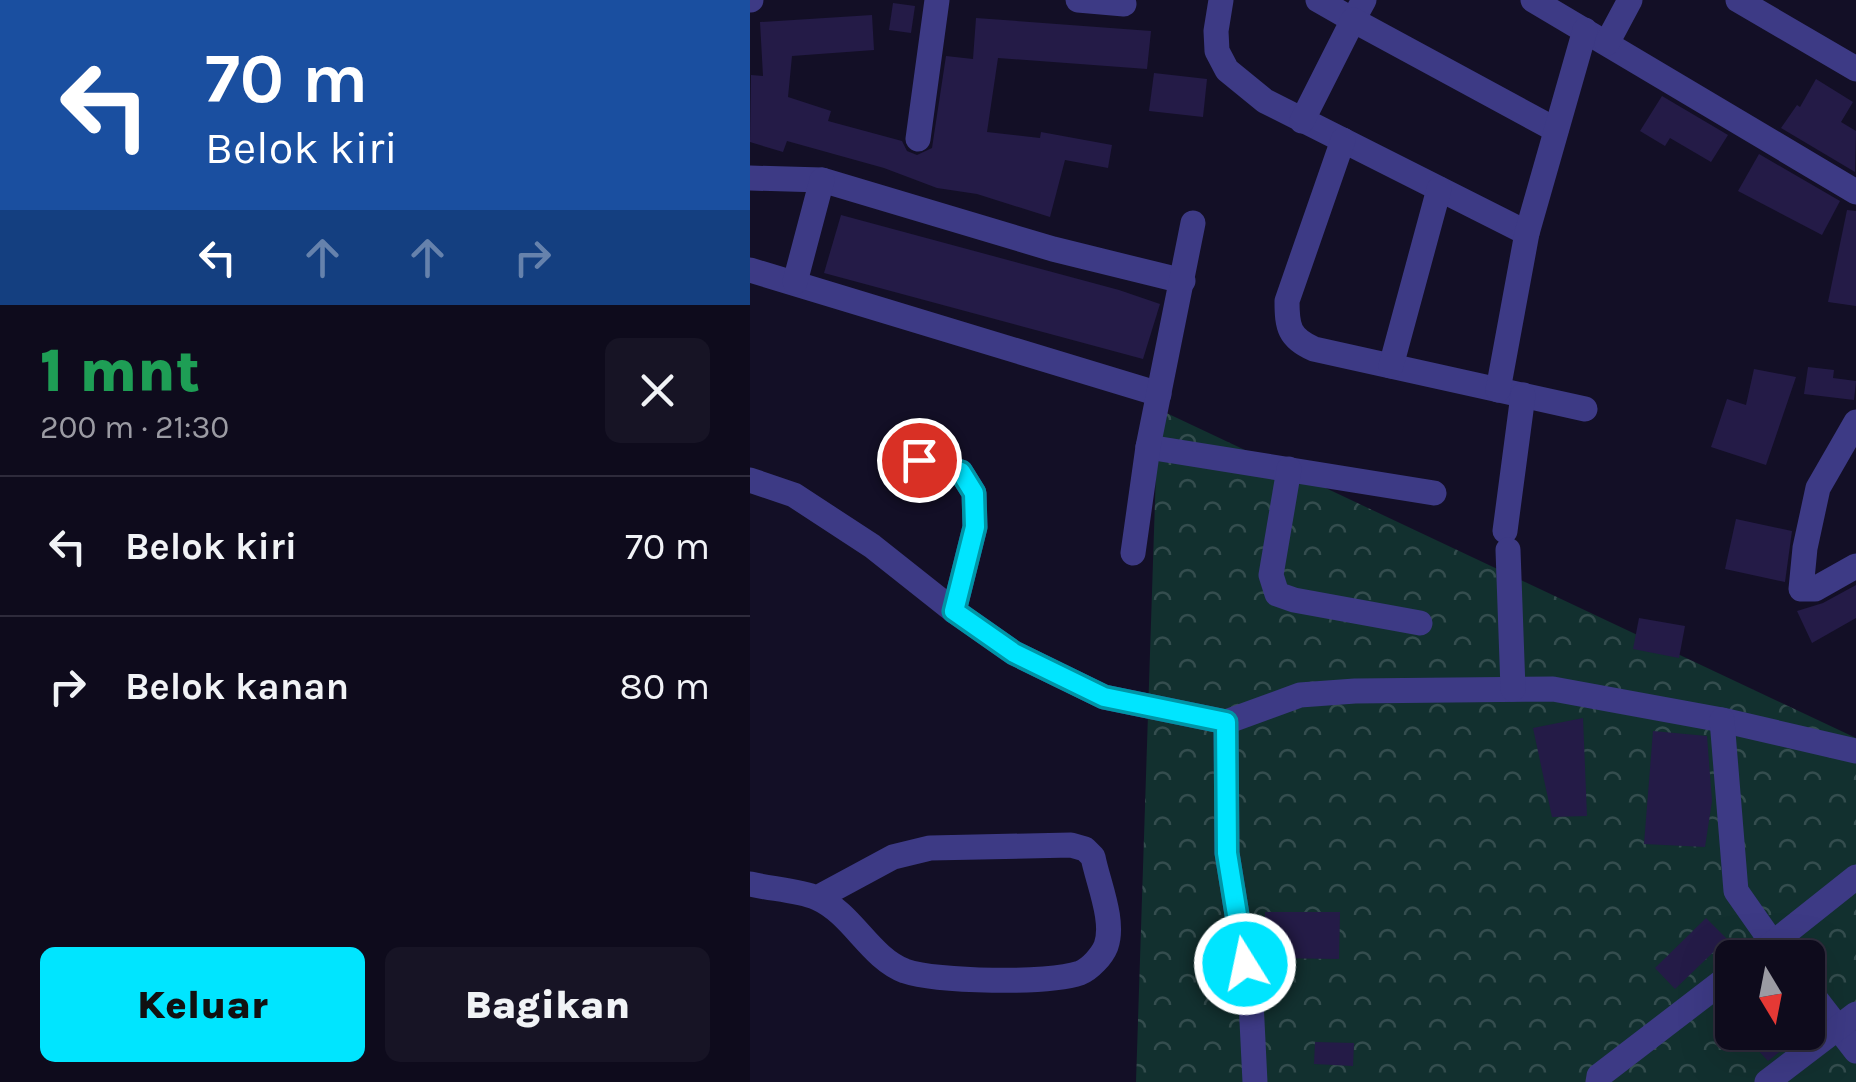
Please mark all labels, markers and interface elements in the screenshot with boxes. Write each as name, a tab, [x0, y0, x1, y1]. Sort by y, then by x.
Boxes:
text: 70 m	[205, 38, 368, 120]
icon: left	[40, 40, 170, 170]
text: Belok kiri	[205, 122, 398, 174]
icon: left	[190, 230, 245, 285]
icon: ahead	[295, 230, 350, 285]
icon: ahead	[400, 230, 455, 285]
icon: right	[505, 230, 560, 285]
text: 1 mnt	[40, 336, 200, 406]
button: close	[605, 338, 710, 443]
text: 200 m · 21:30	[40, 409, 229, 446]
pin	[877, 418, 962, 503]
icon: arrive	[892, 433, 947, 488]
icon: left	[40, 519, 95, 574]
text: Belok kiri	[125, 524, 297, 569]
text: 70 m	[625, 524, 710, 569]
icon: right	[40, 659, 95, 714]
text: Belok kanan	[125, 664, 349, 709]
text: 80 m	[620, 664, 710, 709]
position arrow	[1193, 912, 1297, 1016]
north arrow	[1715, 940, 1825, 1050]
map controls	[1715, 940, 1825, 1050]
button: Keluar	[40, 947, 365, 1062]
button: Bagikan	[385, 947, 710, 1062]

